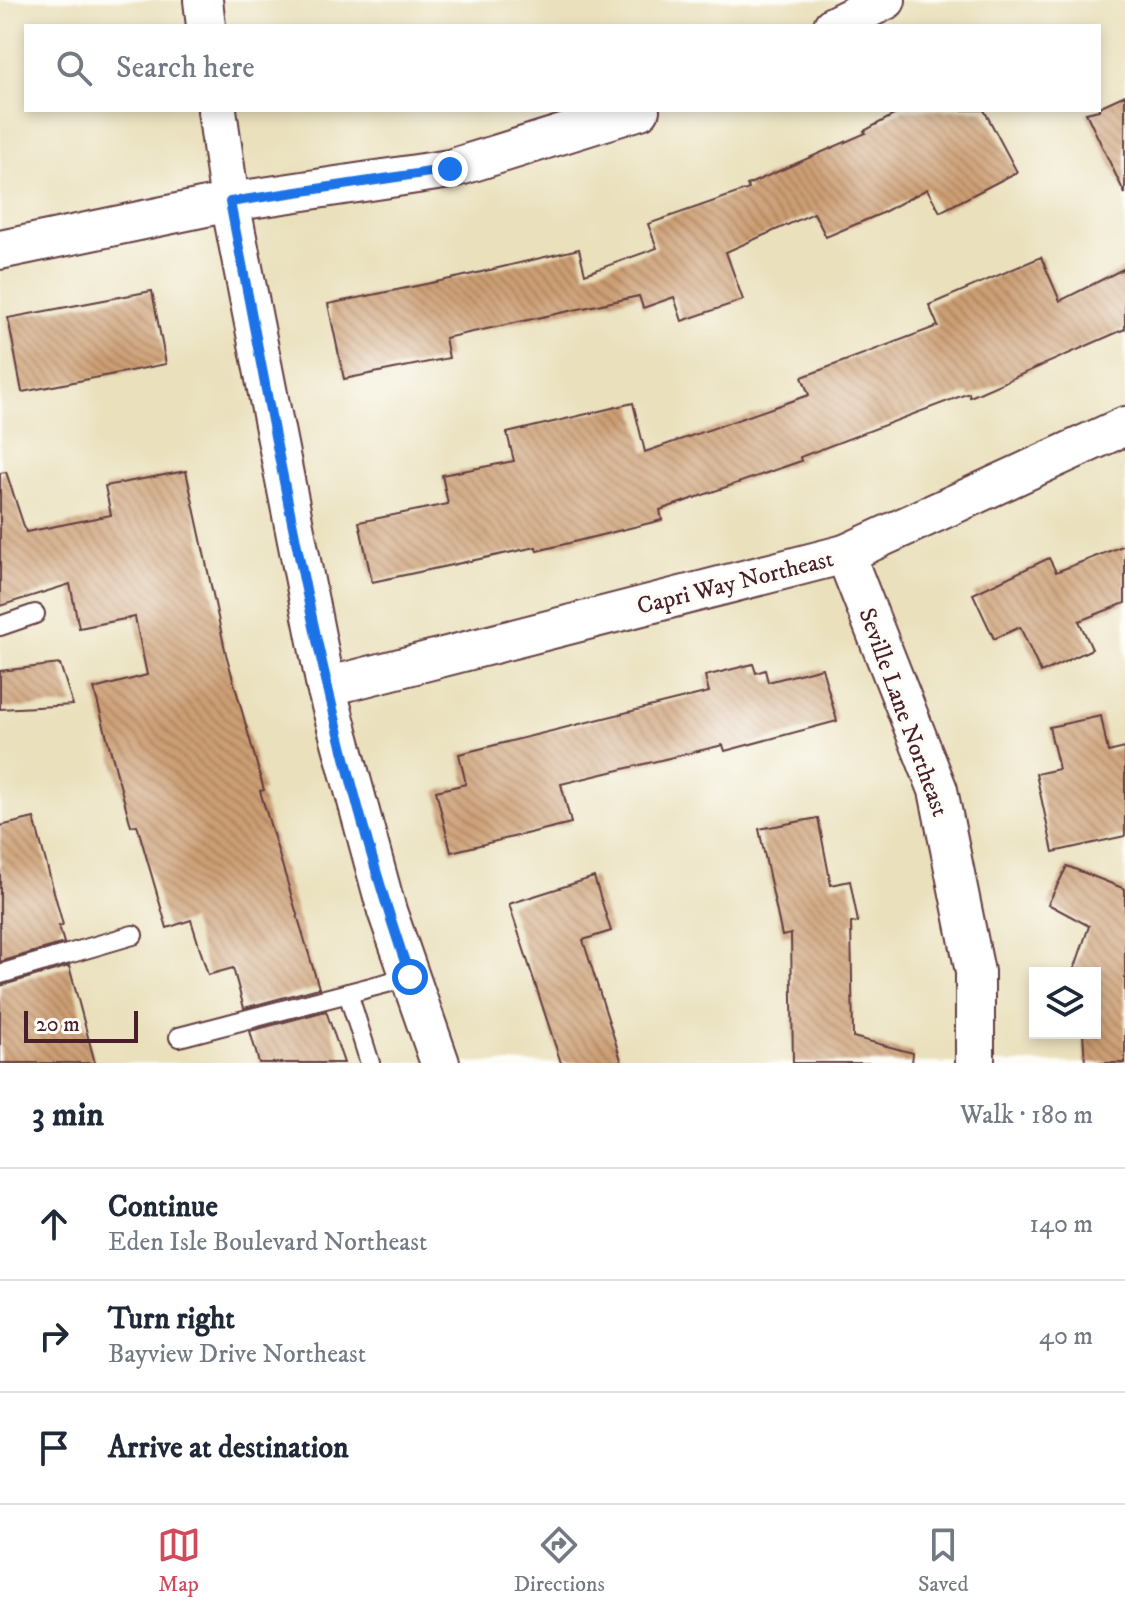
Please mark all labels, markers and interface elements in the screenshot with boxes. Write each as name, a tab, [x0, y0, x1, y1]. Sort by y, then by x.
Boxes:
search box	[24, 24, 1101, 112]
icon: search	[52, 46, 96, 90]
text: Search here	[116, 50, 255, 87]
route end	[432, 151, 468, 187]
street label: Capri Way Northeast	[634, 544, 837, 622]
street label: Seville Lane Northeast	[851, 604, 955, 821]
route start	[392, 959, 428, 995]
map controls	[1029, 967, 1101, 1039]
button: layers	[1029, 967, 1101, 1039]
scale bar	[24, 1007, 138, 1043]
text: 20 m	[36, 1011, 80, 1038]
text: 3 min	[32, 1094, 104, 1136]
text: Walk · 180 m	[960, 1099, 1093, 1132]
text: Continue	[108, 1189, 218, 1226]
icon: ahead	[32, 1202, 76, 1246]
text: 140 m	[1029, 1208, 1093, 1241]
text: Eden Isle Boulevard Northeast	[108, 1226, 427, 1259]
text: Turn right	[108, 1301, 235, 1338]
icon: right	[32, 1314, 76, 1358]
text: 40 m	[1039, 1320, 1093, 1353]
text: Bayview Drive Northeast	[108, 1338, 366, 1371]
icon: arrive	[32, 1426, 76, 1470]
text: Arrive at destination	[108, 1430, 349, 1467]
tab: Map	[157, 1523, 201, 1598]
tab: Directions	[514, 1523, 605, 1598]
tab: Saved	[918, 1523, 968, 1598]

